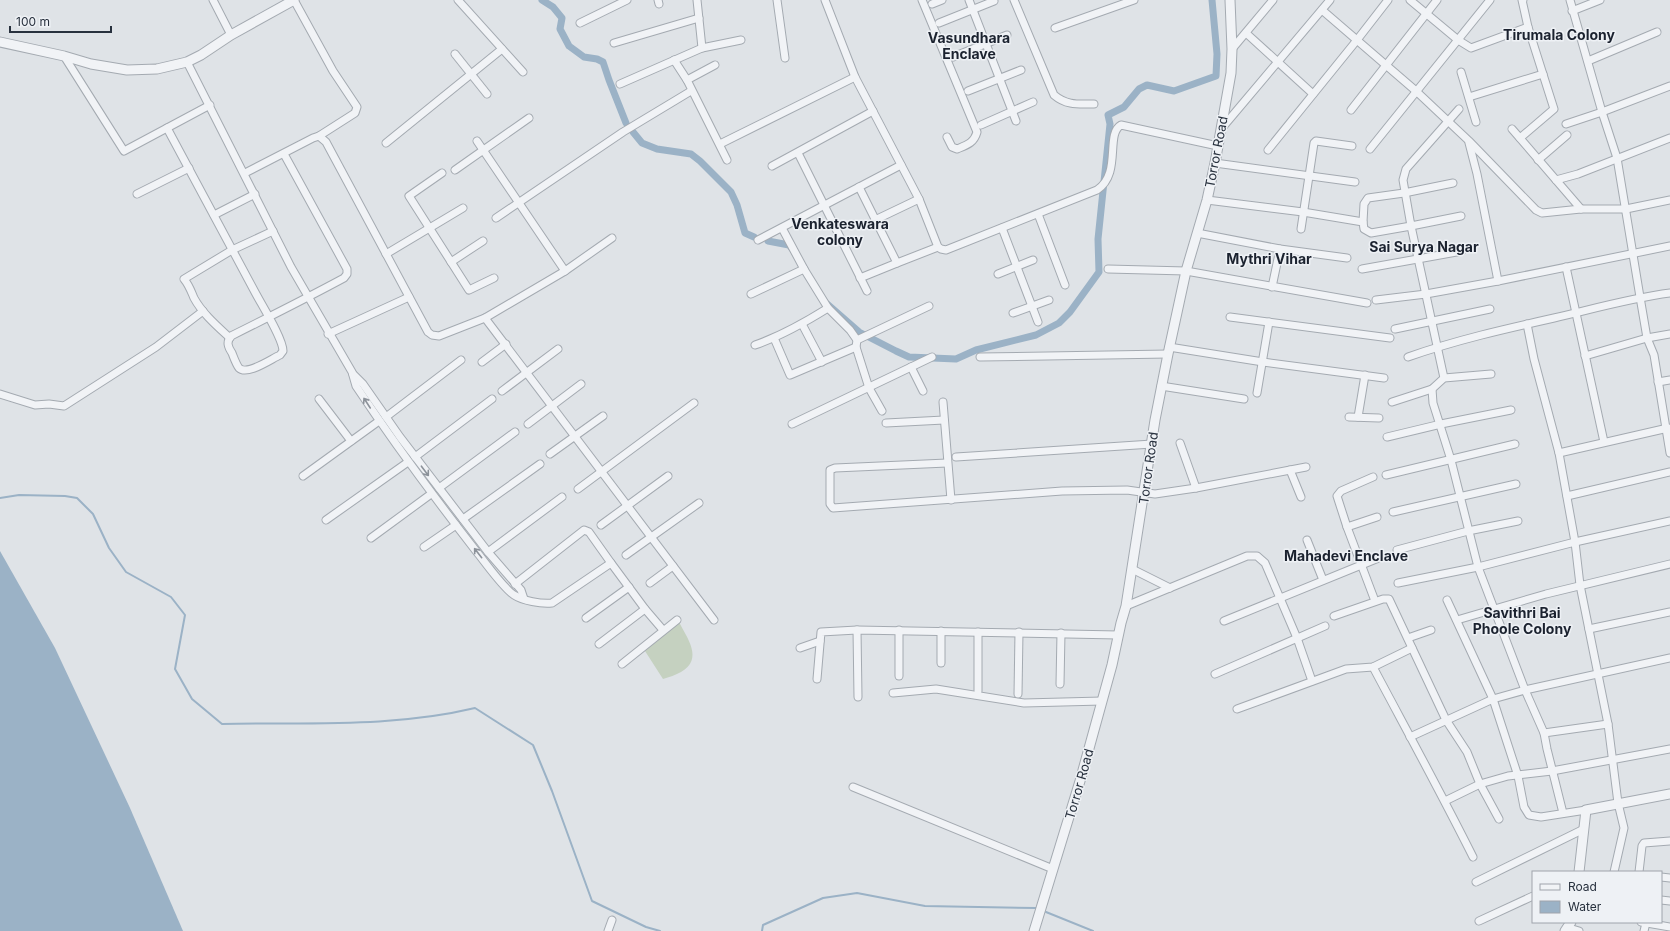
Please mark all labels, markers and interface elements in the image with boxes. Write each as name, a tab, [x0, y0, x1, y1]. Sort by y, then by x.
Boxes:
scale bar	[10, 8, 111, 34]
text: 100 m	[16, 14, 50, 29]
district label: Tirumala Colony	[1503, 26, 1616, 43]
district label: Vasundhara Enclave	[928, 29, 1010, 62]
street label: Torror Road	[1201, 115, 1231, 189]
district label: Venkateswara colony	[791, 215, 889, 248]
district label: Sai Surya Nagar	[1369, 238, 1479, 255]
district label: Mythri Vihar	[1226, 250, 1312, 267]
one-way arrow	[363, 398, 371, 409]
street label: Torror Road	[1135, 431, 1161, 505]
one-way arrow	[421, 465, 430, 476]
one-way arrow	[473, 547, 482, 558]
district label: Mahadevi Enclave	[1284, 547, 1408, 564]
district label: Savithri Bai Phoole Colony	[1473, 604, 1572, 637]
street label: Torror Road	[1061, 747, 1097, 821]
legend	[1532, 871, 1662, 923]
text: Road	[1568, 879, 1597, 894]
text: Water	[1568, 899, 1602, 914]

